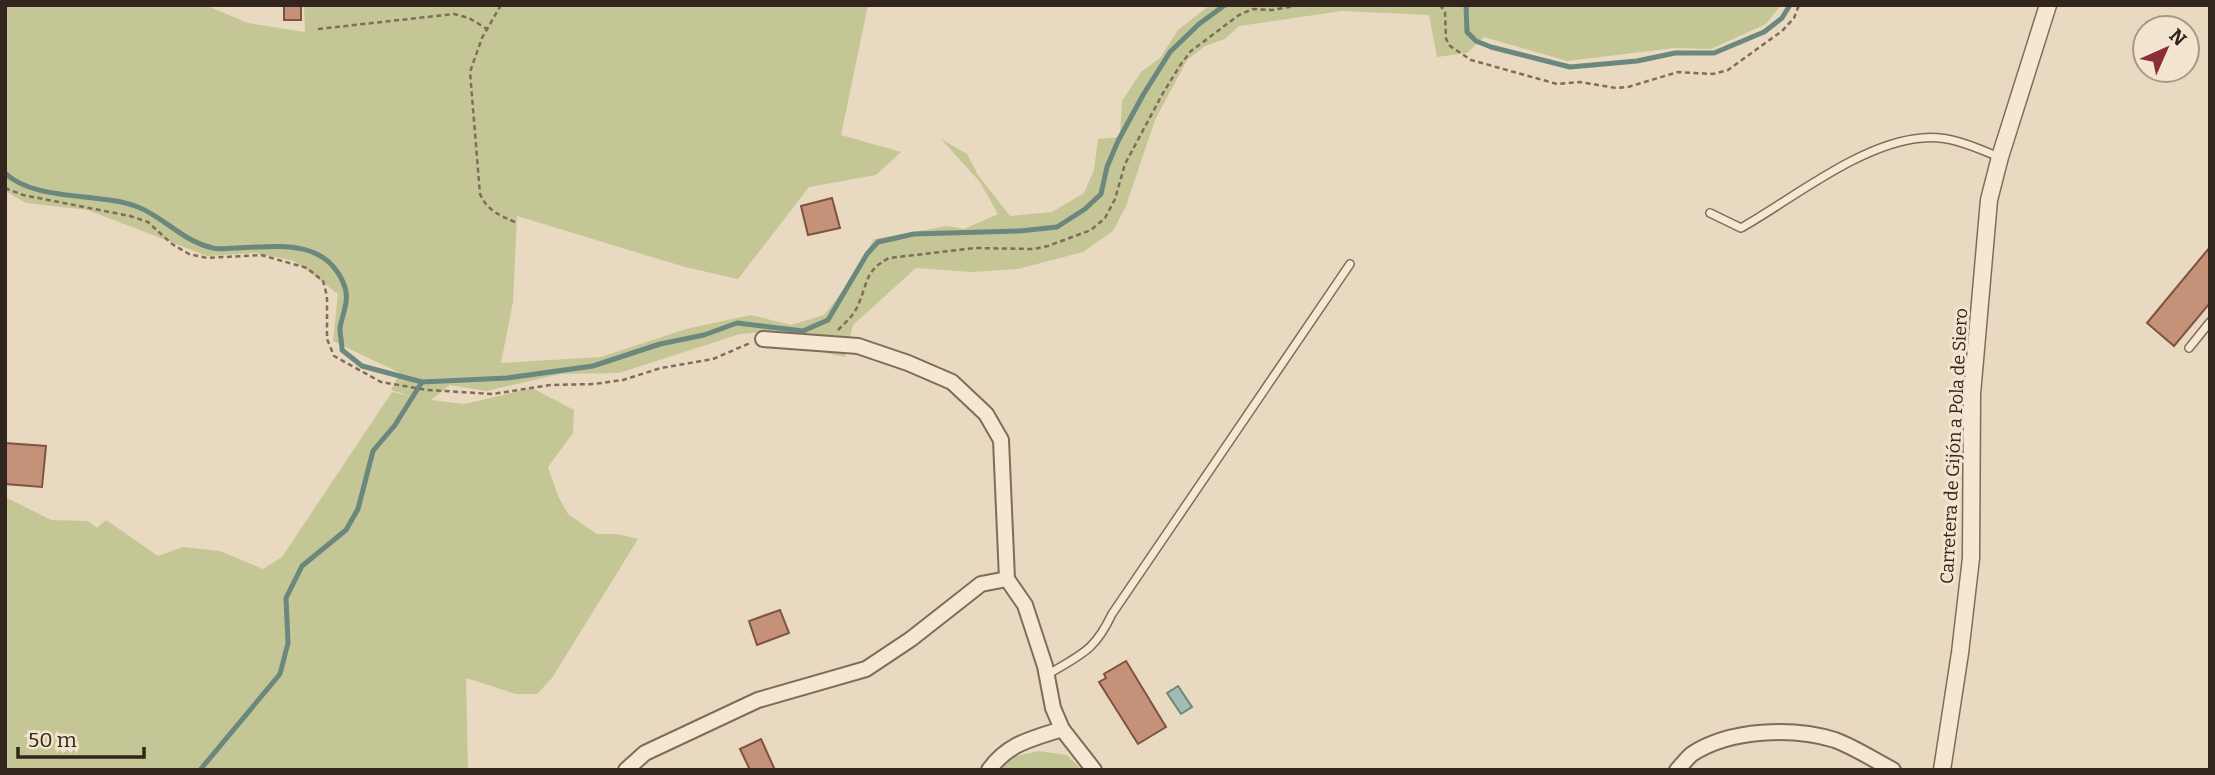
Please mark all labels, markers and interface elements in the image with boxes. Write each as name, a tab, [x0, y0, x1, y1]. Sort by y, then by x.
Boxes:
north arrow	[2131, 14, 2201, 84]
text: N	[2164, 24, 2191, 51]
street label: Carretera de Gijón a Pola de Siero	[1936, 307, 1972, 585]
scale bar	[18, 716, 144, 760]
text: 50 m	[28, 727, 77, 753]

